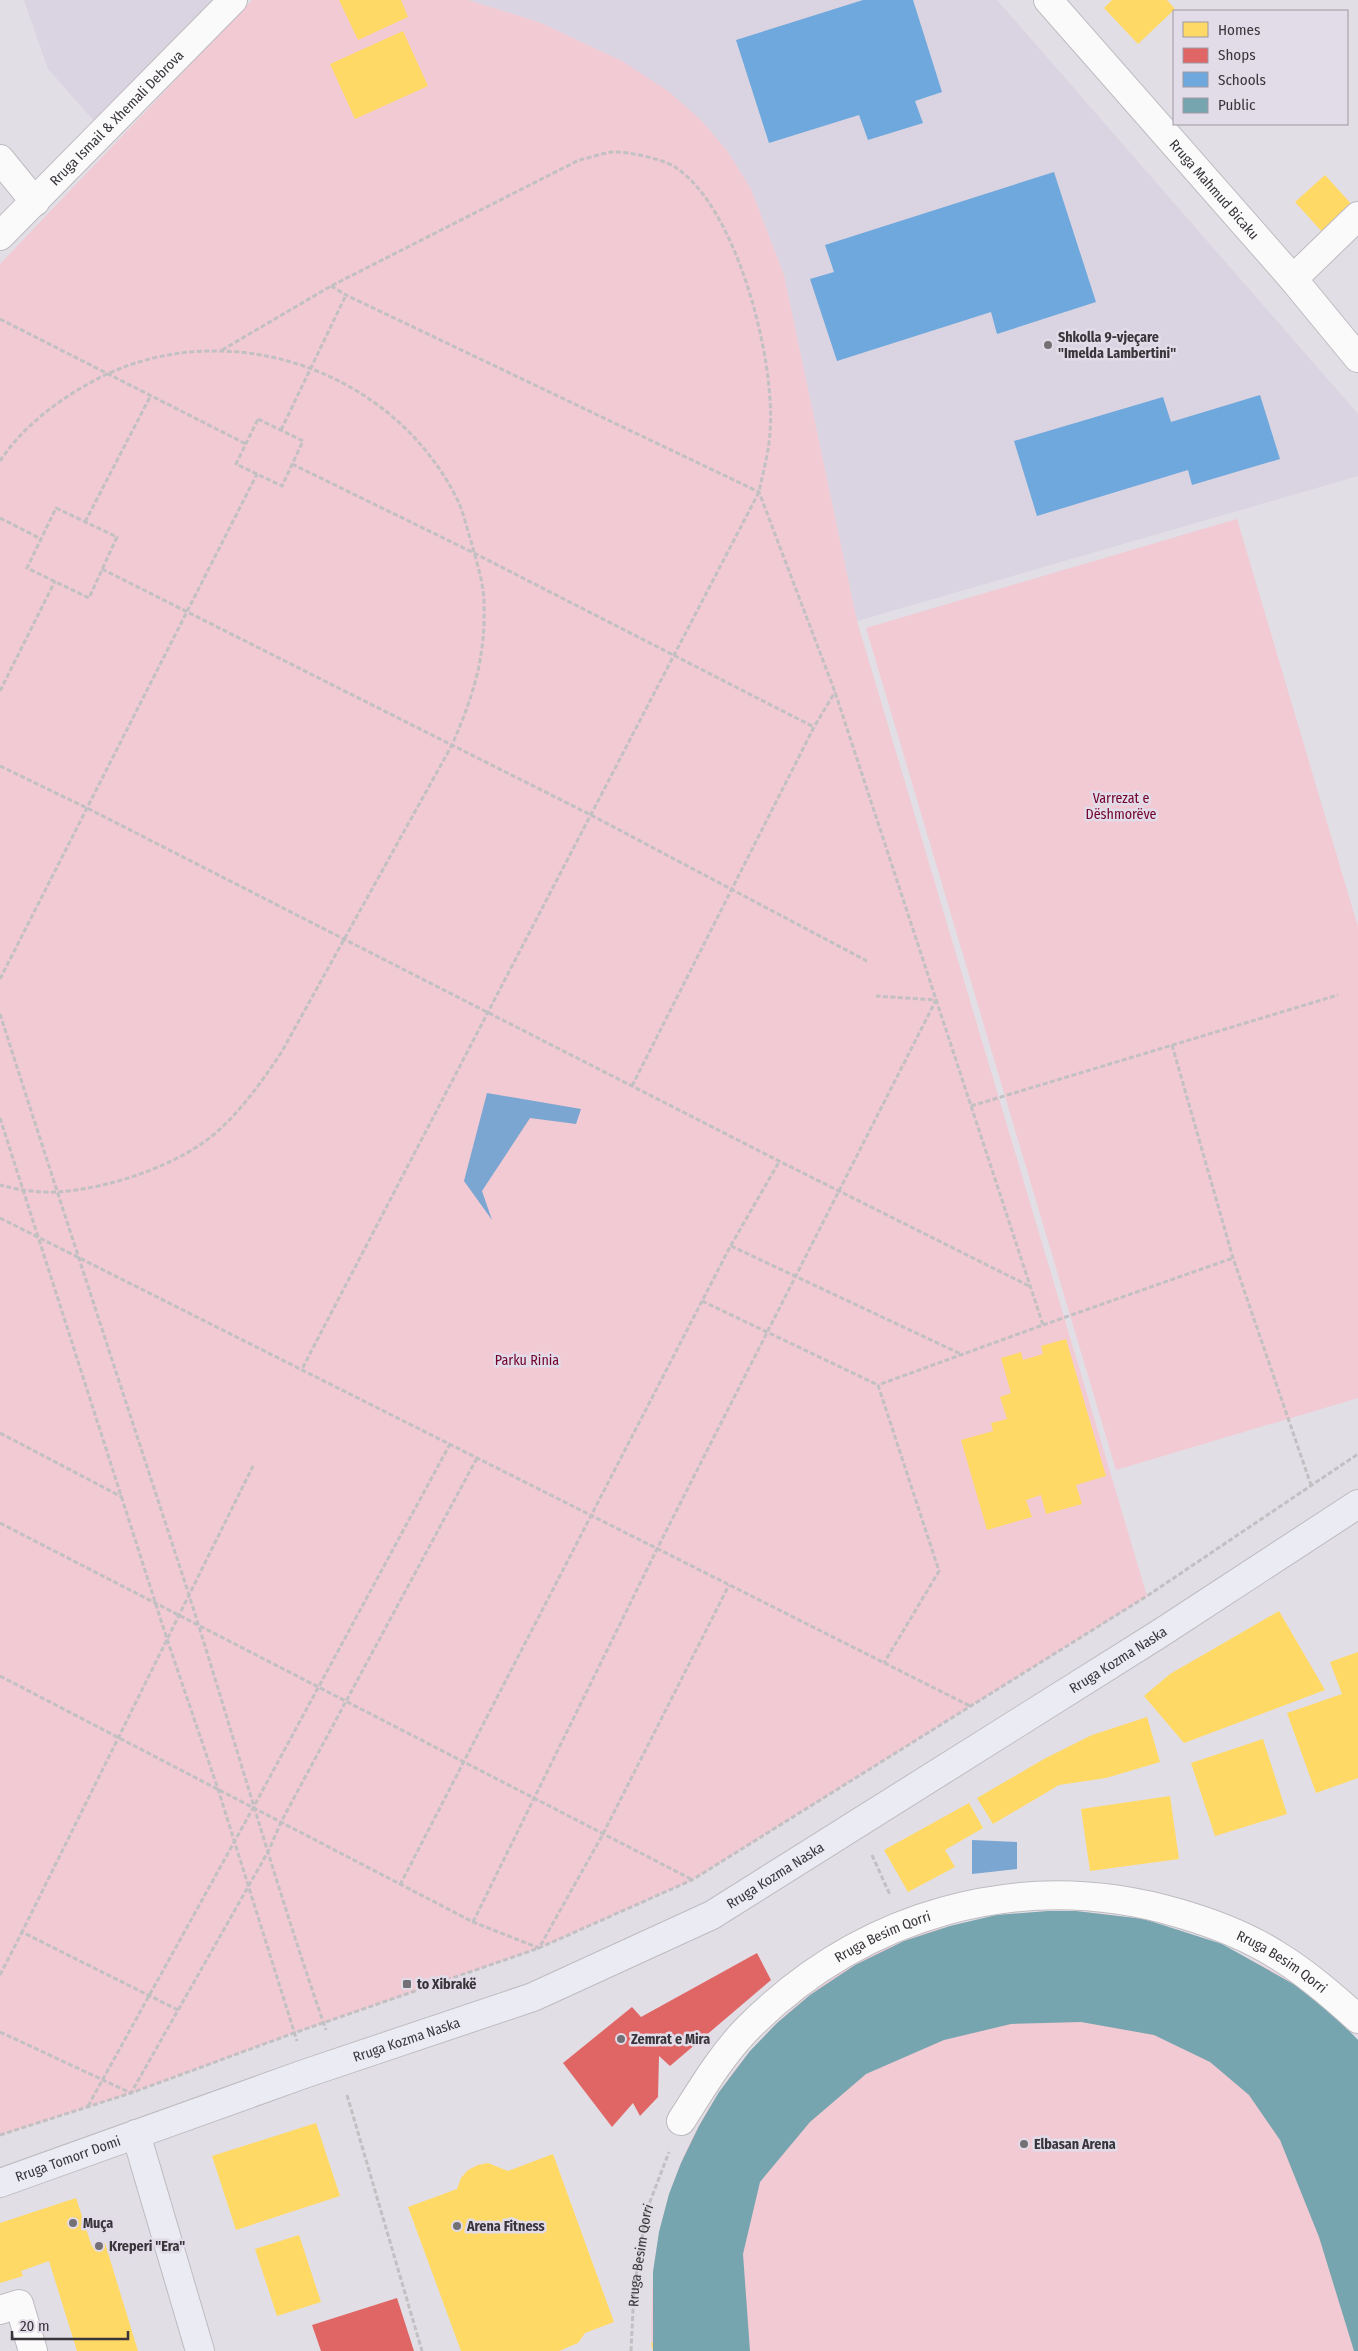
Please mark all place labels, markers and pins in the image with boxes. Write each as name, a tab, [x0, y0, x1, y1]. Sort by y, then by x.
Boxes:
place label: Shkolla 9-vjeçare "Imelda Lambertini"	[1058, 329, 1176, 362]
marker: Shkolla 9-vjeçare "Imelda Lambertini"	[1042, 339, 1054, 351]
place label: to Xibrakë	[417, 1976, 476, 1993]
marker: to Xibrakë	[401, 1978, 413, 1990]
place label: Zemrat e Mira	[631, 2031, 710, 2048]
marker: Zemrat e Mira	[615, 2033, 627, 2045]
place label: Elbasan Arena	[1034, 2136, 1116, 2153]
marker: Elbasan Arena	[1018, 2138, 1030, 2150]
place label: Muça	[83, 2215, 113, 2233]
marker: Muça	[67, 2217, 79, 2229]
place label: Arena Fitness	[466, 2218, 545, 2235]
marker: Arena Fitness	[451, 2220, 463, 2232]
place label: Kreperi "Era"	[109, 2238, 185, 2255]
marker: Kreperi "Era"	[93, 2240, 105, 2252]

